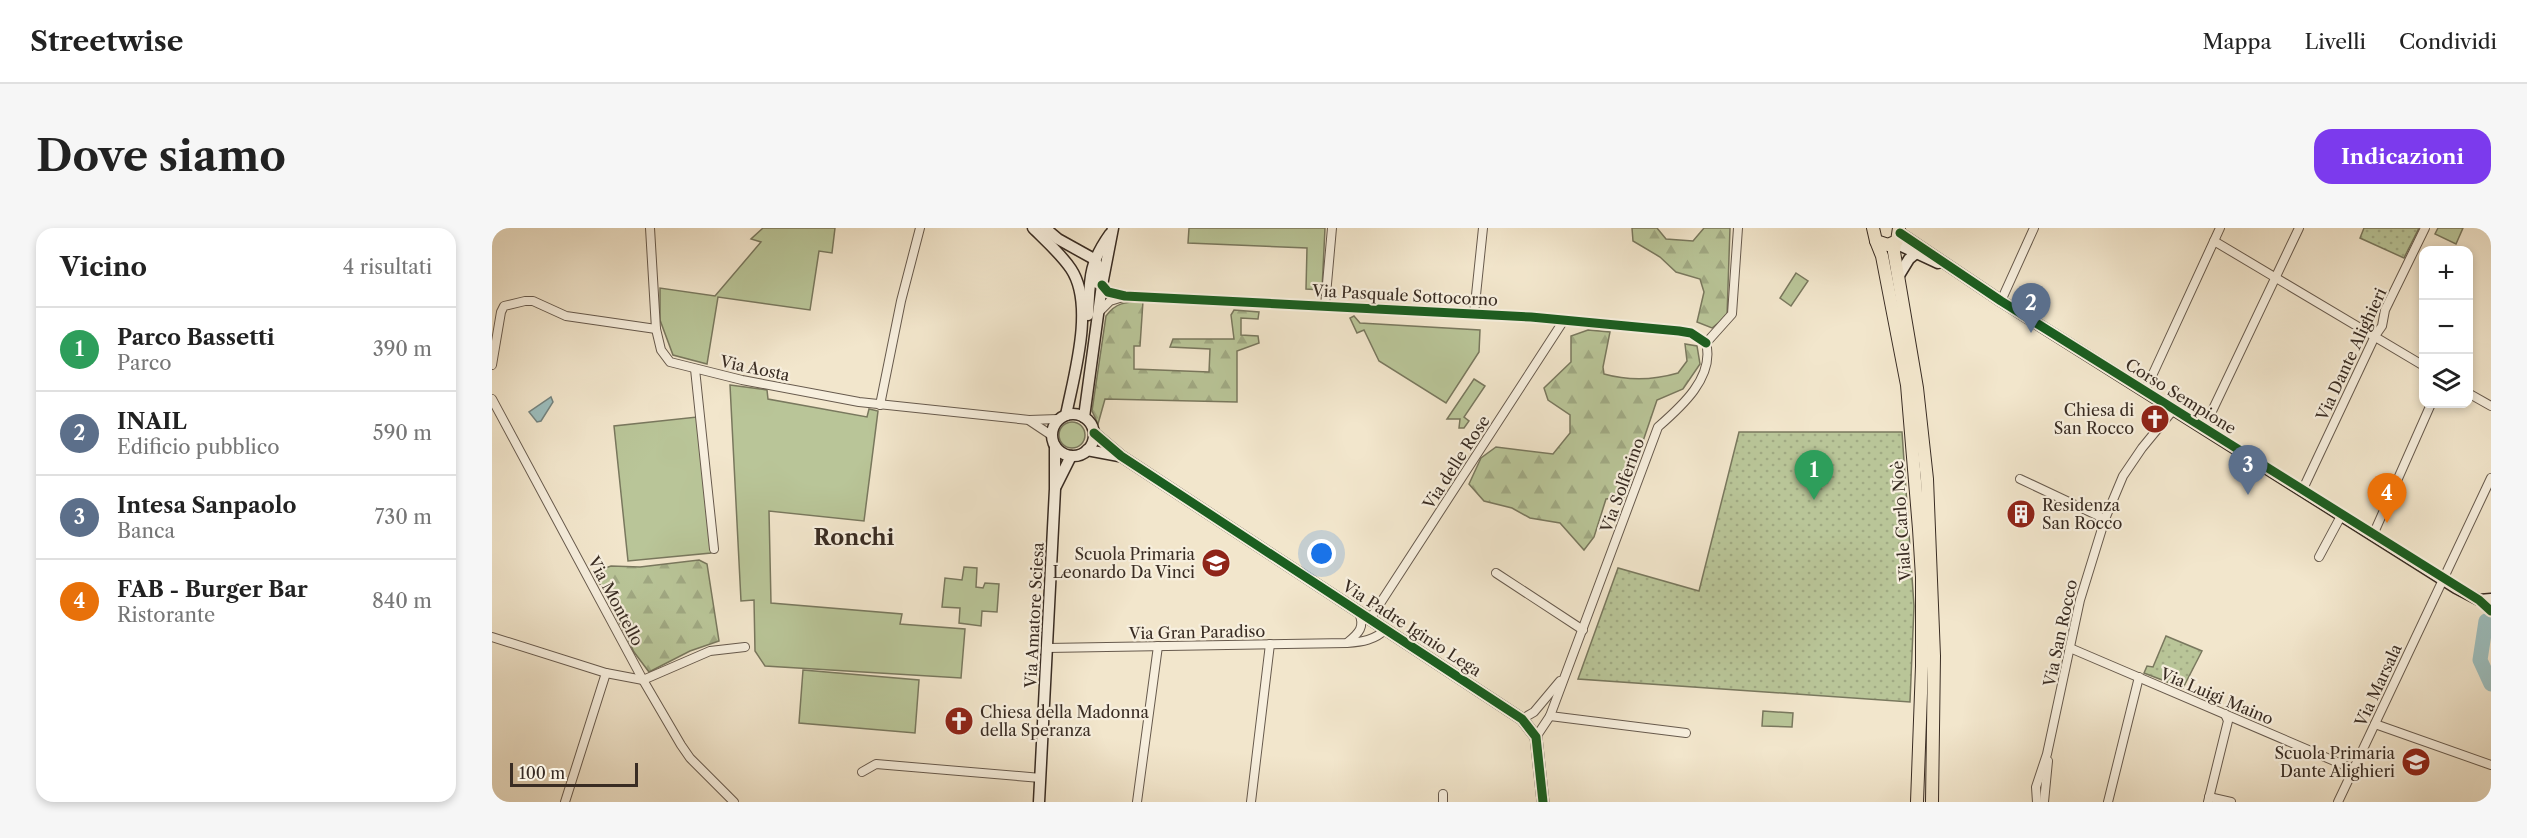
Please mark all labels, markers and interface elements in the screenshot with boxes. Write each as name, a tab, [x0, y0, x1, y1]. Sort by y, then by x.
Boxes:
text: Streetwise	[30, 24, 184, 58]
text: Mappa	[2202, 29, 2272, 54]
text: Livelli	[2305, 29, 2366, 54]
text: Condividi	[2399, 29, 2497, 54]
button: Indicazioni	[2314, 129, 2491, 184]
text: Dove siamo	[36, 130, 286, 182]
map controls	[2419, 246, 2473, 408]
button: +	[2419, 246, 2473, 300]
text: Vicino	[60, 251, 147, 283]
text: 4 risultati	[343, 255, 432, 279]
street label: Via Pasquale Sottocorno	[1311, 280, 1499, 310]
pin: 2	[2012, 284, 2050, 333]
street label: Via Dante Alighieri	[2311, 284, 2391, 424]
button: −	[2419, 300, 2473, 354]
text: Parco Bassetti	[117, 324, 275, 351]
text: 1	[75, 337, 84, 361]
text: 390 m	[373, 337, 432, 361]
text: Parco	[117, 351, 171, 375]
street label: Via Aosta	[717, 351, 792, 385]
street label: Corso Sempione	[2122, 354, 2240, 438]
button: layers	[2419, 354, 2473, 408]
place label: Chiesa di San Rocco	[2054, 400, 2134, 438]
church icon: Chiesa di San Rocco	[2139, 403, 2171, 435]
text: INAIL	[117, 408, 187, 435]
street label: Via delle Rose	[1418, 411, 1494, 513]
text: 2	[74, 421, 85, 445]
text: 590 m	[373, 421, 432, 445]
text: Edificio pubblico	[117, 435, 279, 459]
street label: Via Solferino	[1595, 435, 1648, 536]
pin: 3	[2228, 446, 2268, 495]
pin: 1	[1794, 450, 1834, 500]
street label: Viale Carlo Noè	[1887, 460, 1915, 583]
pin: 4	[2368, 474, 2406, 523]
text: Intesa Sanpaolo	[117, 492, 296, 519]
place label: Residenza San Rocco	[2042, 495, 2122, 533]
building icon: Residenza San Rocco	[2005, 498, 2037, 530]
text: 3	[74, 505, 85, 529]
text: 730 m	[375, 505, 432, 529]
text: Banca	[117, 519, 175, 543]
district label: Ronchi	[814, 524, 895, 551]
your location	[1307, 539, 1336, 568]
street label: Via Amatore Sciesa	[1020, 541, 1048, 689]
place label: Scuola Primaria Leonardo Da Vinci	[1052, 544, 1196, 582]
school or university icon: Scuola Primaria Leonardo Da Vinci	[1200, 547, 1232, 579]
street label: Via Montello	[584, 552, 648, 649]
street label: Via Padre Iginio Lega	[1338, 575, 1486, 681]
text: FAB - Burger Bar	[117, 576, 308, 603]
street label: Via San Rocco	[2039, 577, 2081, 689]
text: 4	[74, 589, 85, 613]
text: 840 m	[372, 589, 432, 613]
text: Ristorante	[117, 603, 215, 627]
street label: Via Gran Paradiso	[1128, 621, 1266, 643]
street label: Via Marsala	[2350, 640, 2406, 730]
street label: Via Luigi Maino	[2157, 663, 2277, 729]
place label: Chiesa della Madonna della Speranza	[980, 702, 1149, 740]
church icon: Chiesa della Madonna della Speranza	[943, 705, 975, 737]
place label: Scuola Primaria Dante Alighieri	[2275, 743, 2396, 781]
school or university icon: Scuola Primaria Dante Alighieri	[2400, 746, 2432, 778]
scale bar	[510, 760, 638, 788]
text: 100 m	[519, 763, 565, 783]

